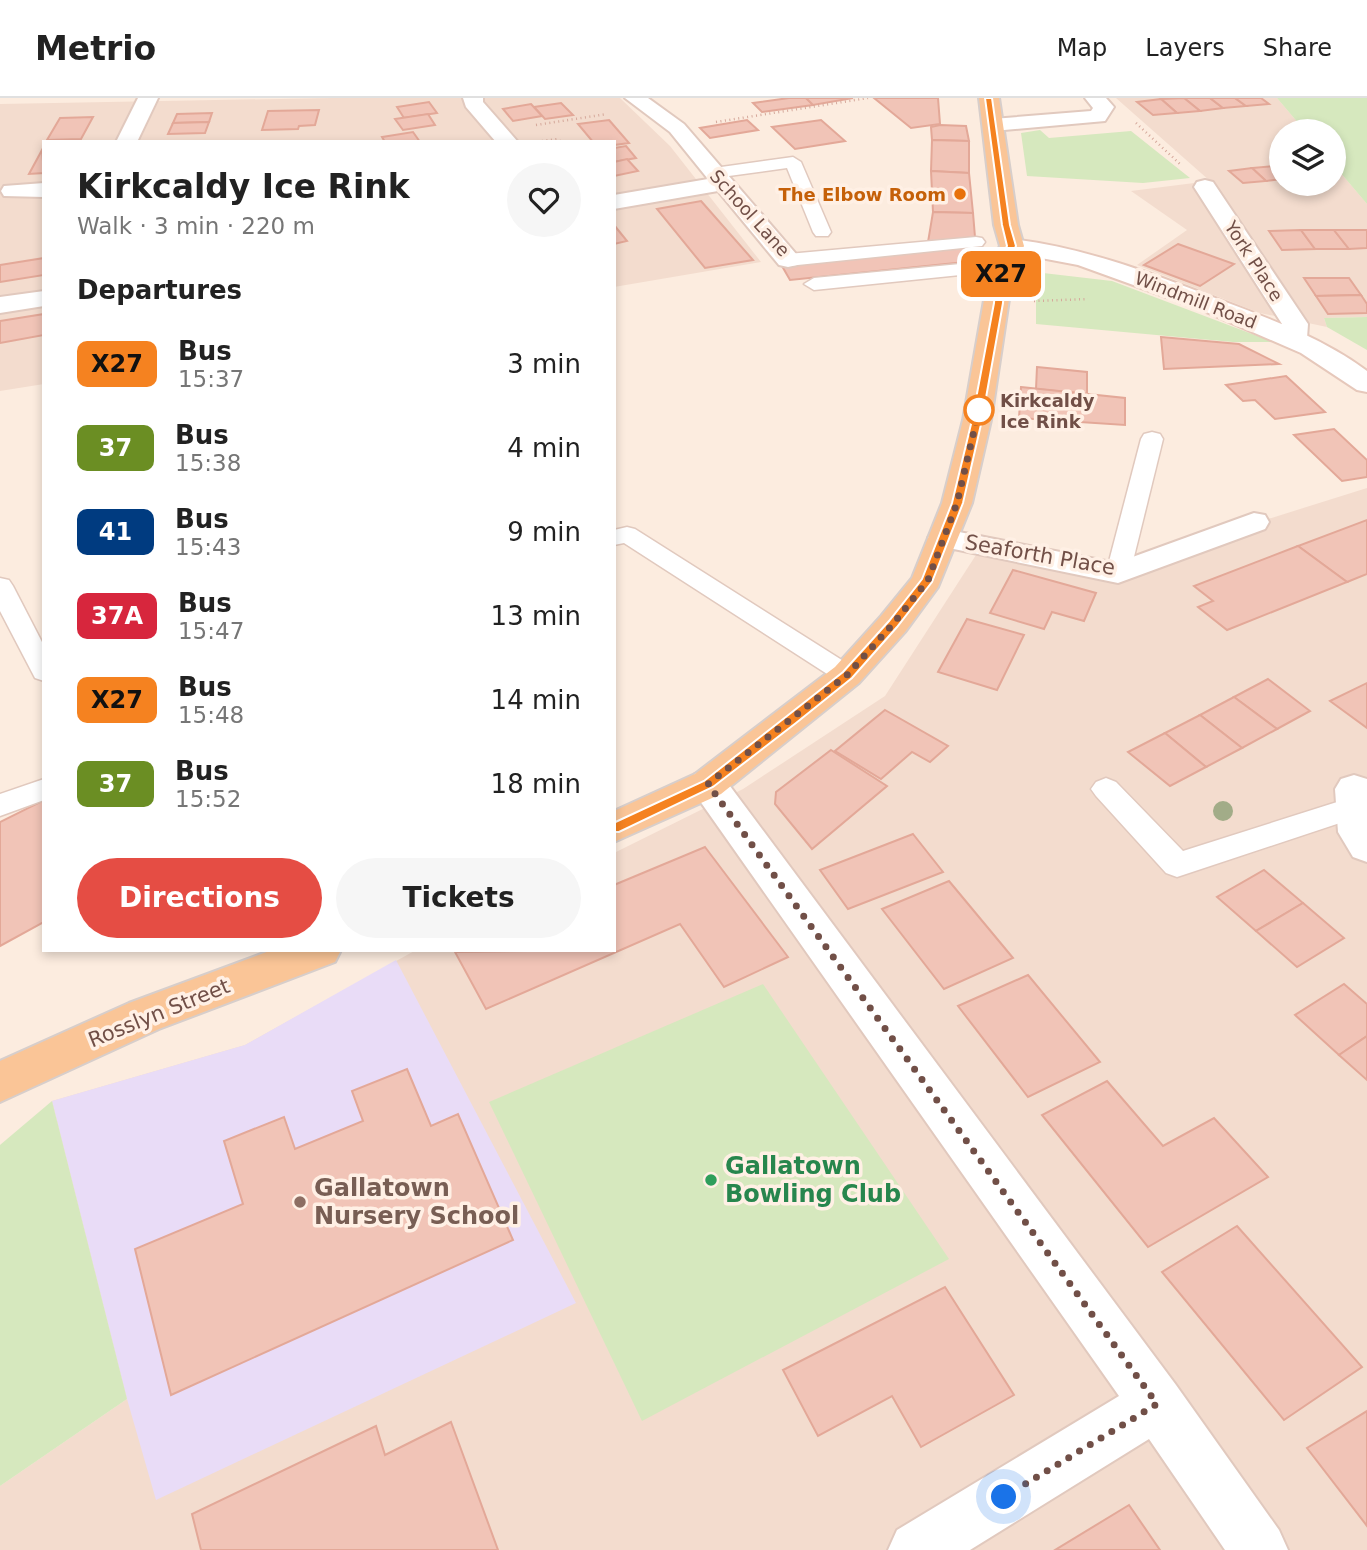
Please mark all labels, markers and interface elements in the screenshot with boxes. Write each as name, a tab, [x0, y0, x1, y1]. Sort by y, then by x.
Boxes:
text: Metrio	[35, 29, 156, 68]
text: Map	[1057, 34, 1107, 62]
text: Layers	[1145, 34, 1225, 62]
text: Share	[1263, 34, 1332, 62]
map controls	[1269, 119, 1346, 196]
button: layers	[1269, 119, 1346, 196]
button: heart	[507, 163, 581, 237]
street label: School Lane	[706, 165, 794, 261]
text: Kirkcaldy Ice Rink	[77, 167, 410, 206]
place label: The Elbow Room	[778, 184, 946, 205]
marker: The Elbow Room	[952, 186, 968, 202]
text: Walk · 3 min · 220 m	[77, 213, 315, 239]
street label: York Place	[1220, 216, 1288, 305]
line badge: X27	[961, 251, 1041, 297]
text: X27	[975, 260, 1027, 288]
street label: Windmill Road	[1132, 267, 1260, 333]
text: Departures	[77, 275, 242, 305]
text: Bus	[178, 336, 232, 366]
text: 3 min	[507, 349, 581, 379]
text: X27	[91, 350, 143, 378]
text: 15:37	[178, 366, 244, 392]
place label: Kirkcaldy Ice Rink	[1000, 390, 1095, 432]
marker: Kirkcaldy Ice Rink	[964, 395, 994, 425]
text: Bus	[175, 420, 229, 450]
text: 4 min	[507, 433, 581, 463]
text: 37	[99, 434, 132, 462]
text: 15:38	[175, 450, 241, 476]
text: Bus	[175, 504, 229, 534]
text: 9 min	[507, 517, 581, 547]
text: 41	[99, 518, 132, 546]
street label: Seaforth Place	[963, 530, 1117, 580]
text: 15:43	[175, 534, 241, 560]
text: Bus	[178, 588, 232, 618]
text: 13 min	[491, 601, 581, 631]
text: 37A	[91, 602, 143, 630]
text: 15:47	[178, 618, 244, 644]
text: Bus	[178, 672, 232, 702]
text: 14 min	[491, 685, 581, 715]
text: X27	[91, 686, 143, 714]
text: 15:48	[178, 702, 244, 728]
text: Bus	[175, 756, 229, 786]
text: 18 min	[491, 769, 581, 799]
text: 37	[99, 770, 132, 798]
text: 15:52	[175, 786, 241, 812]
button: Directions	[77, 858, 322, 938]
button: Tickets	[336, 858, 581, 938]
street label: Rosslyn Street	[85, 974, 233, 1052]
place label: Gallatown Bowling Club	[725, 1152, 901, 1208]
marker: Gallatown Bowling Club	[703, 1172, 719, 1188]
place label: Gallatown Nursery School	[314, 1174, 519, 1230]
marker: Gallatown Nursery School	[292, 1194, 308, 1210]
your location	[986, 1479, 1021, 1514]

